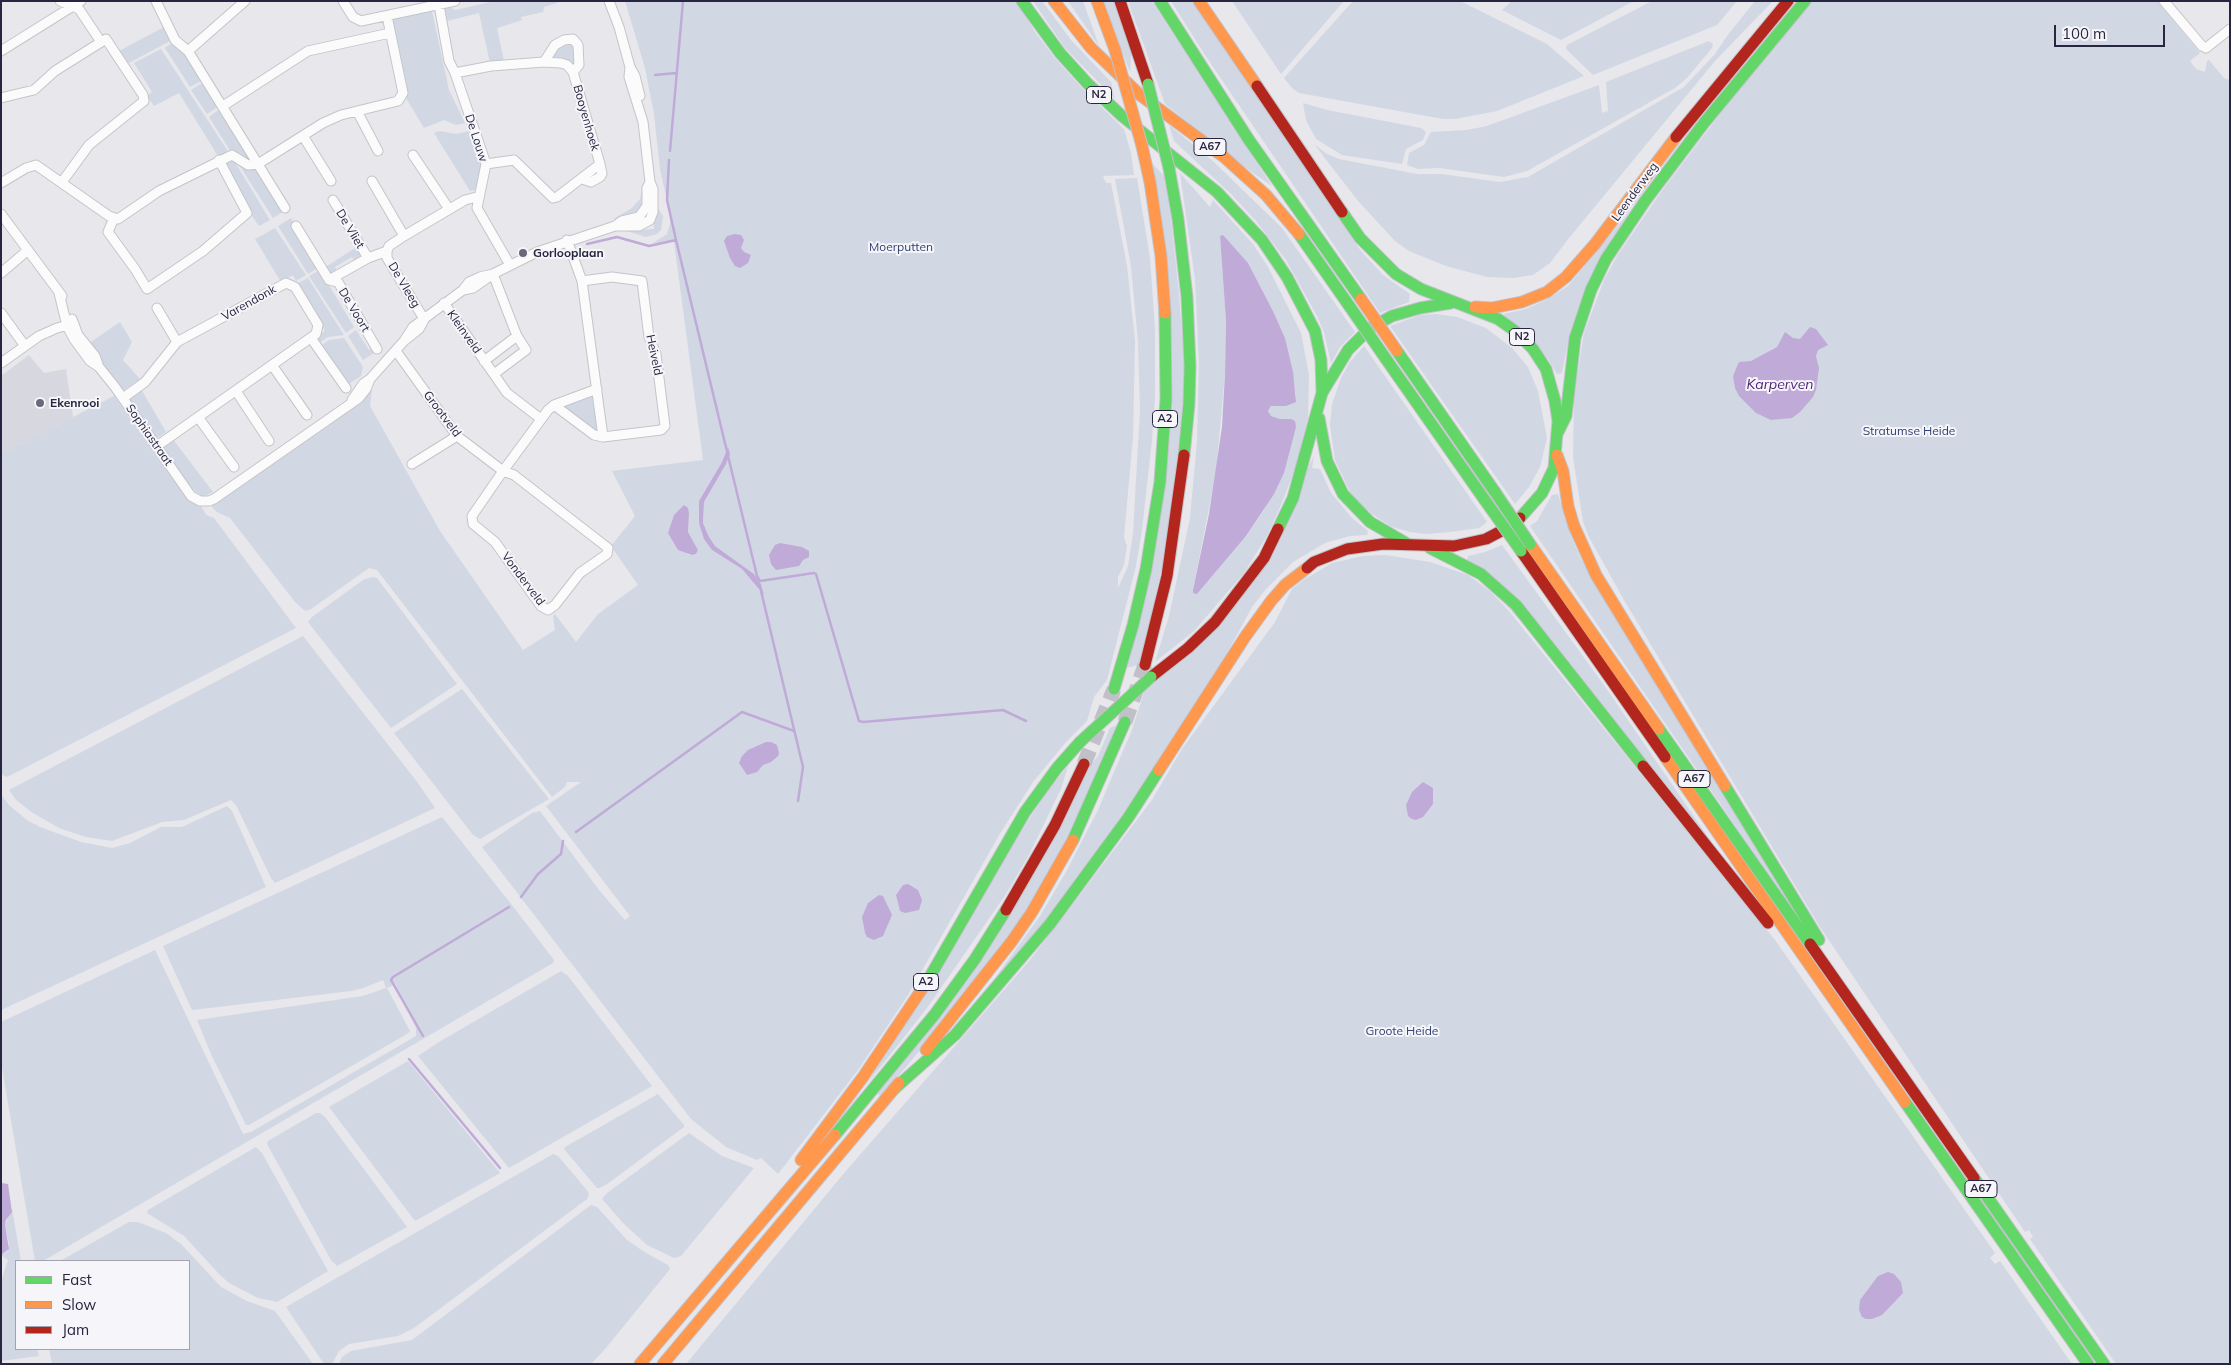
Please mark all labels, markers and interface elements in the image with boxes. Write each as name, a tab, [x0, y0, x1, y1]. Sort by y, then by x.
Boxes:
scale bar	[2056, 15, 2167, 47]
text: 100 m	[2062, 24, 2106, 43]
street label: Booyenhoek	[570, 83, 602, 153]
road number: N2	[1086, 86, 1112, 104]
street label: De Louw	[462, 112, 490, 164]
road number: A67	[1194, 138, 1226, 156]
street label: Leenderweg	[1609, 160, 1661, 224]
street label: De Vliet	[333, 207, 367, 251]
park label: Moerputten	[869, 240, 933, 254]
place label: Gorlooplaan	[533, 246, 604, 260]
marker: Gorlooplaan	[517, 247, 529, 259]
street label: De Vleeg	[385, 260, 423, 310]
street label: Varendonk	[219, 282, 279, 324]
street label: De Voort	[335, 285, 373, 335]
street label: Kleinveld	[444, 308, 484, 356]
road number: N2	[1510, 328, 1534, 346]
street label: Heiveld	[643, 333, 665, 377]
water label: Karperven	[1746, 377, 1814, 393]
street label: Grootveld	[420, 388, 464, 440]
place label: Ekenrooi	[50, 396, 99, 410]
marker: Ekenrooi	[34, 397, 46, 409]
street label: Sophiastraat	[123, 402, 175, 468]
road number: A2	[1152, 410, 1178, 428]
park label: Stratumse Heide	[1863, 424, 1955, 438]
street label: Vonderveld	[498, 550, 548, 608]
road number: A67	[1678, 771, 1710, 788]
road number: A2	[914, 974, 938, 990]
park label: Groote Heide	[1366, 1024, 1438, 1038]
road number: A67	[1965, 1180, 1997, 1198]
legend	[15, 1260, 190, 1350]
text: Fast	[62, 1270, 92, 1289]
text: Slow	[62, 1295, 96, 1314]
text: Jam	[62, 1320, 89, 1339]

